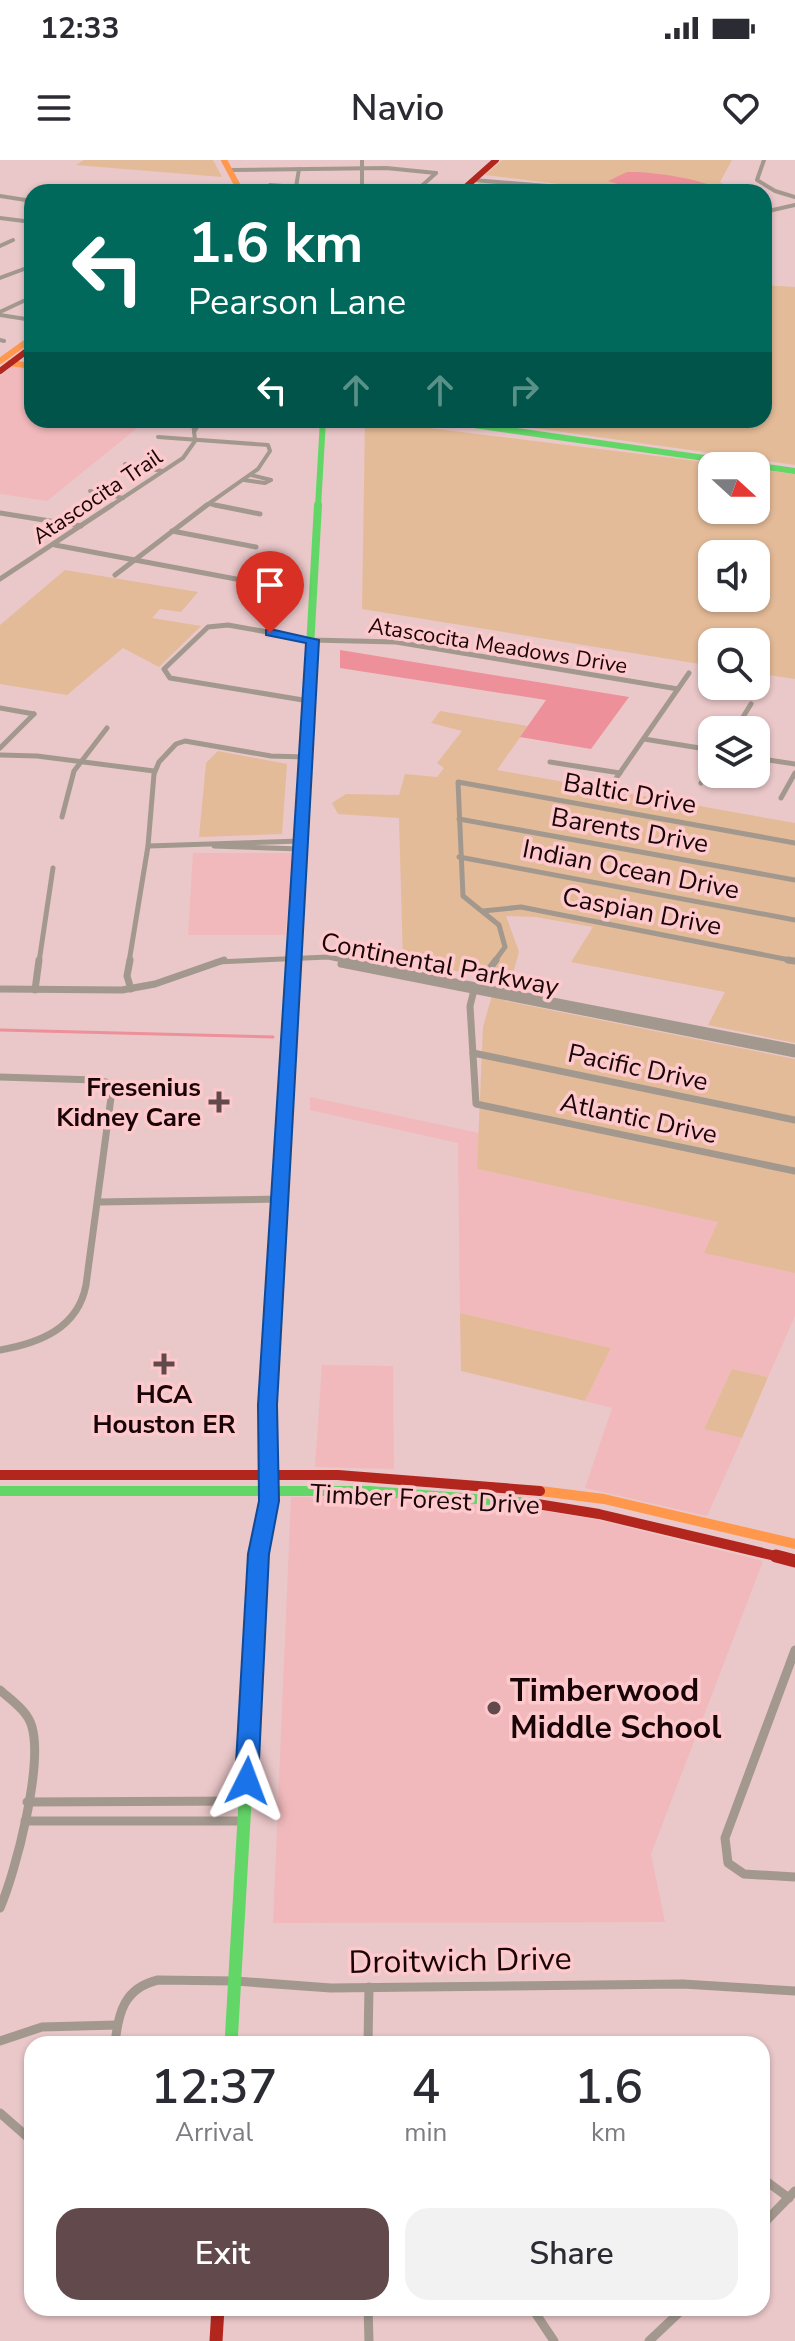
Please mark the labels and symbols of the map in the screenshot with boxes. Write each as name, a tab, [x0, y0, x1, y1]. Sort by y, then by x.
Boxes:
street label: Atascocita Trail	[27, 442, 169, 551]
north arrow	[698, 452, 770, 524]
pin	[236, 551, 304, 633]
street label: Atascocita Meadows Drive	[366, 611, 630, 681]
street label: Baltic Drive	[561, 765, 699, 822]
street label: Barents Drive	[549, 799, 711, 862]
street label: Indian Ocean Drive	[519, 831, 742, 908]
street label: Caspian Drive	[559, 879, 724, 944]
street label: Continental Parkway	[318, 924, 562, 1005]
street label: Pacific Drive	[565, 1036, 711, 1099]
place label: Fresenius Kidney Care	[56, 1070, 201, 1135]
street label: Atlantic Drive	[557, 1085, 721, 1152]
marker: Fresenius Kidney Care	[208, 1091, 230, 1113]
marker: HCA Houston ER	[153, 1353, 175, 1375]
place label: HCA Houston ER	[92, 1377, 236, 1442]
street label: Timber Forest Drive	[309, 1476, 541, 1523]
place label: Timberwood Middle School	[510, 1669, 721, 1749]
marker: Timberwood Middle School	[485, 1699, 503, 1717]
position arrow	[205, 1739, 289, 1823]
street label: Droitwich Drive	[348, 1937, 572, 1984]

